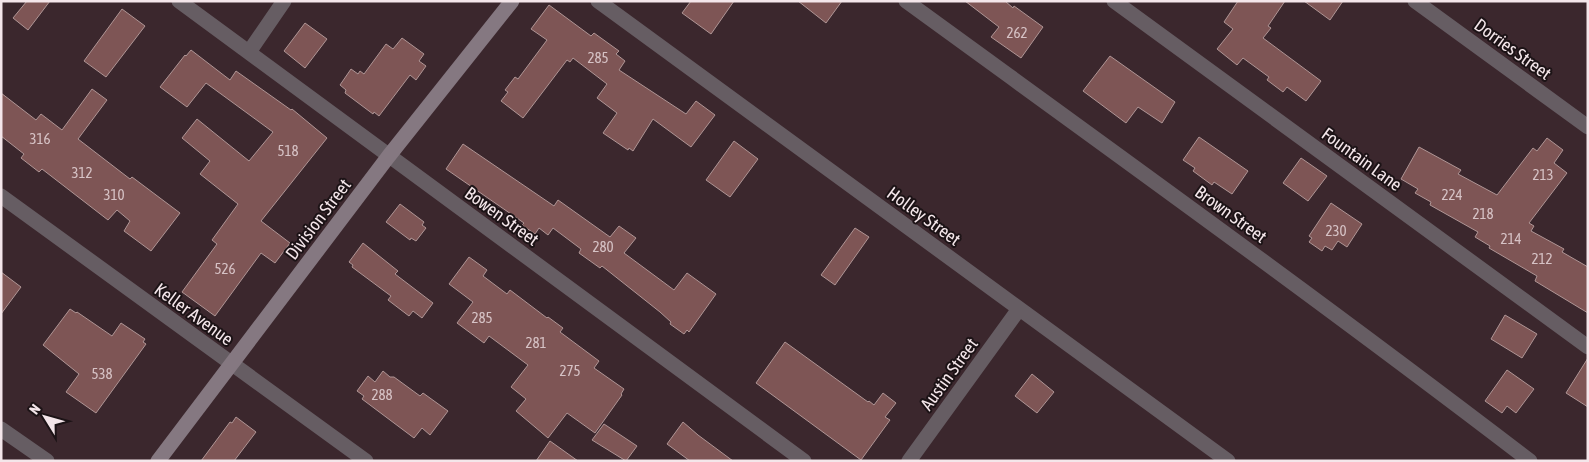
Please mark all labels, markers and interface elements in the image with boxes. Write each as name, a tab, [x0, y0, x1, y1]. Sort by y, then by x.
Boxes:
street label: Dorries Street	[1471, 14, 1555, 84]
house number: 262	[1006, 24, 1028, 41]
house number: 285	[587, 49, 609, 66]
street label: Fountain Lane	[1318, 123, 1406, 195]
house number: 316	[29, 130, 51, 147]
house number: 518	[277, 142, 299, 159]
house number: 312	[71, 164, 93, 181]
house number: 213	[1532, 166, 1554, 183]
street label: Division Street	[281, 175, 355, 263]
street label: Brown Street	[1191, 181, 1271, 247]
street label: Bowen Street	[461, 182, 543, 250]
street label: Holley Street	[883, 182, 965, 250]
house number: 310	[103, 186, 125, 203]
house number: 224	[1441, 186, 1463, 203]
house number: 218	[1472, 205, 1494, 222]
house number: 230	[1325, 222, 1347, 239]
house number: 214	[1500, 230, 1522, 247]
house number: 280	[592, 238, 614, 255]
house number: 212	[1531, 250, 1553, 267]
house number: 526	[214, 260, 236, 277]
street label: Keller Avenue	[151, 279, 237, 349]
house number: 285	[471, 309, 493, 326]
house number: 281	[525, 334, 547, 351]
street label: Austin Street	[916, 334, 982, 414]
house number: 275	[559, 362, 581, 379]
house number: 538	[91, 365, 113, 382]
house number: 288	[371, 386, 393, 403]
north arrow	[20, 392, 70, 442]
text: N	[26, 401, 43, 417]

